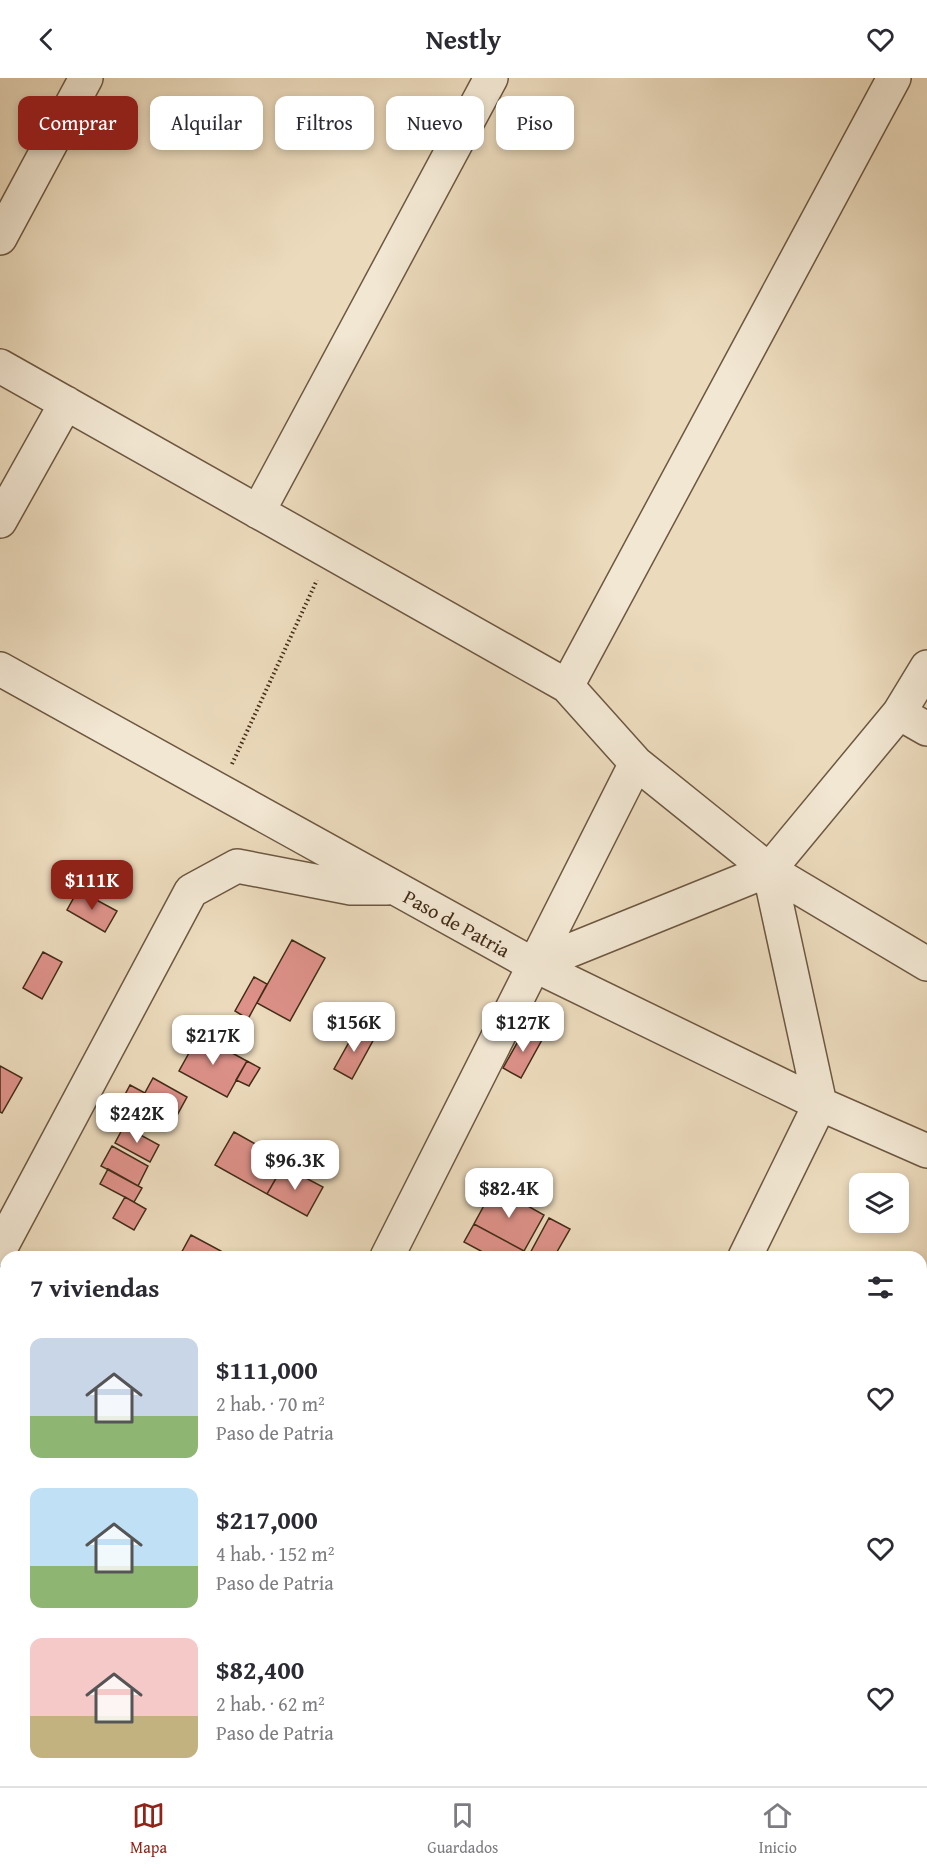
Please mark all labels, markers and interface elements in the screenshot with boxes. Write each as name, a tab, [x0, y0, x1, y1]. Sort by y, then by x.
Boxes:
text: Nestly	[426, 19, 501, 59]
icon: back	[30, 23, 63, 56]
icon: heart	[864, 23, 897, 56]
chip: Comprar	[18, 96, 138, 150]
chip: Alquilar	[150, 96, 263, 150]
chip: Filtros	[275, 96, 374, 150]
chip: Nuevo	[386, 96, 484, 150]
chip: Piso	[496, 96, 574, 150]
pin: $111K	[50, 860, 134, 911]
text: $111K	[65, 865, 119, 894]
street label: Paso de Patria	[398, 882, 516, 964]
pin: $156K	[312, 1002, 396, 1053]
pin: $127K	[481, 1002, 565, 1053]
text: $156K	[327, 1007, 381, 1036]
text: $127K	[496, 1007, 550, 1036]
pin: $217K	[171, 1015, 255, 1066]
text: $217K	[186, 1020, 240, 1049]
pin: $242K	[95, 1093, 179, 1144]
text: $242K	[110, 1098, 164, 1127]
pin: $96.3K	[246, 1140, 344, 1191]
text: $96.3K	[265, 1145, 325, 1174]
pin: $82.4K	[460, 1168, 558, 1219]
text: $82.4K	[479, 1173, 539, 1202]
map controls	[849, 1173, 909, 1233]
button: layers	[849, 1173, 909, 1233]
text: 7 viviendas	[30, 1268, 160, 1307]
icon: filters	[864, 1271, 897, 1304]
text: $111,000	[216, 1350, 318, 1389]
icon: home	[78, 1362, 150, 1434]
icon: heart	[864, 1382, 897, 1415]
text: 2 hab. · 70 m²	[216, 1389, 325, 1418]
text: Paso de Patria	[216, 1418, 334, 1447]
text: $217,000	[216, 1500, 318, 1539]
icon: home	[78, 1512, 150, 1584]
icon: heart	[864, 1532, 897, 1565]
text: 4 hab. · 152 m²	[216, 1539, 334, 1568]
text: Paso de Patria	[216, 1568, 334, 1597]
text: $82,400	[216, 1650, 304, 1689]
icon: home	[78, 1662, 150, 1734]
icon: heart	[864, 1682, 897, 1715]
text: 2 hab. · 62 m²	[216, 1689, 325, 1718]
text: Paso de Patria	[216, 1718, 334, 1747]
tab: Mapa	[130, 1799, 167, 1859]
tab: Guardados	[427, 1799, 498, 1859]
tab: Inicio	[759, 1799, 797, 1859]

